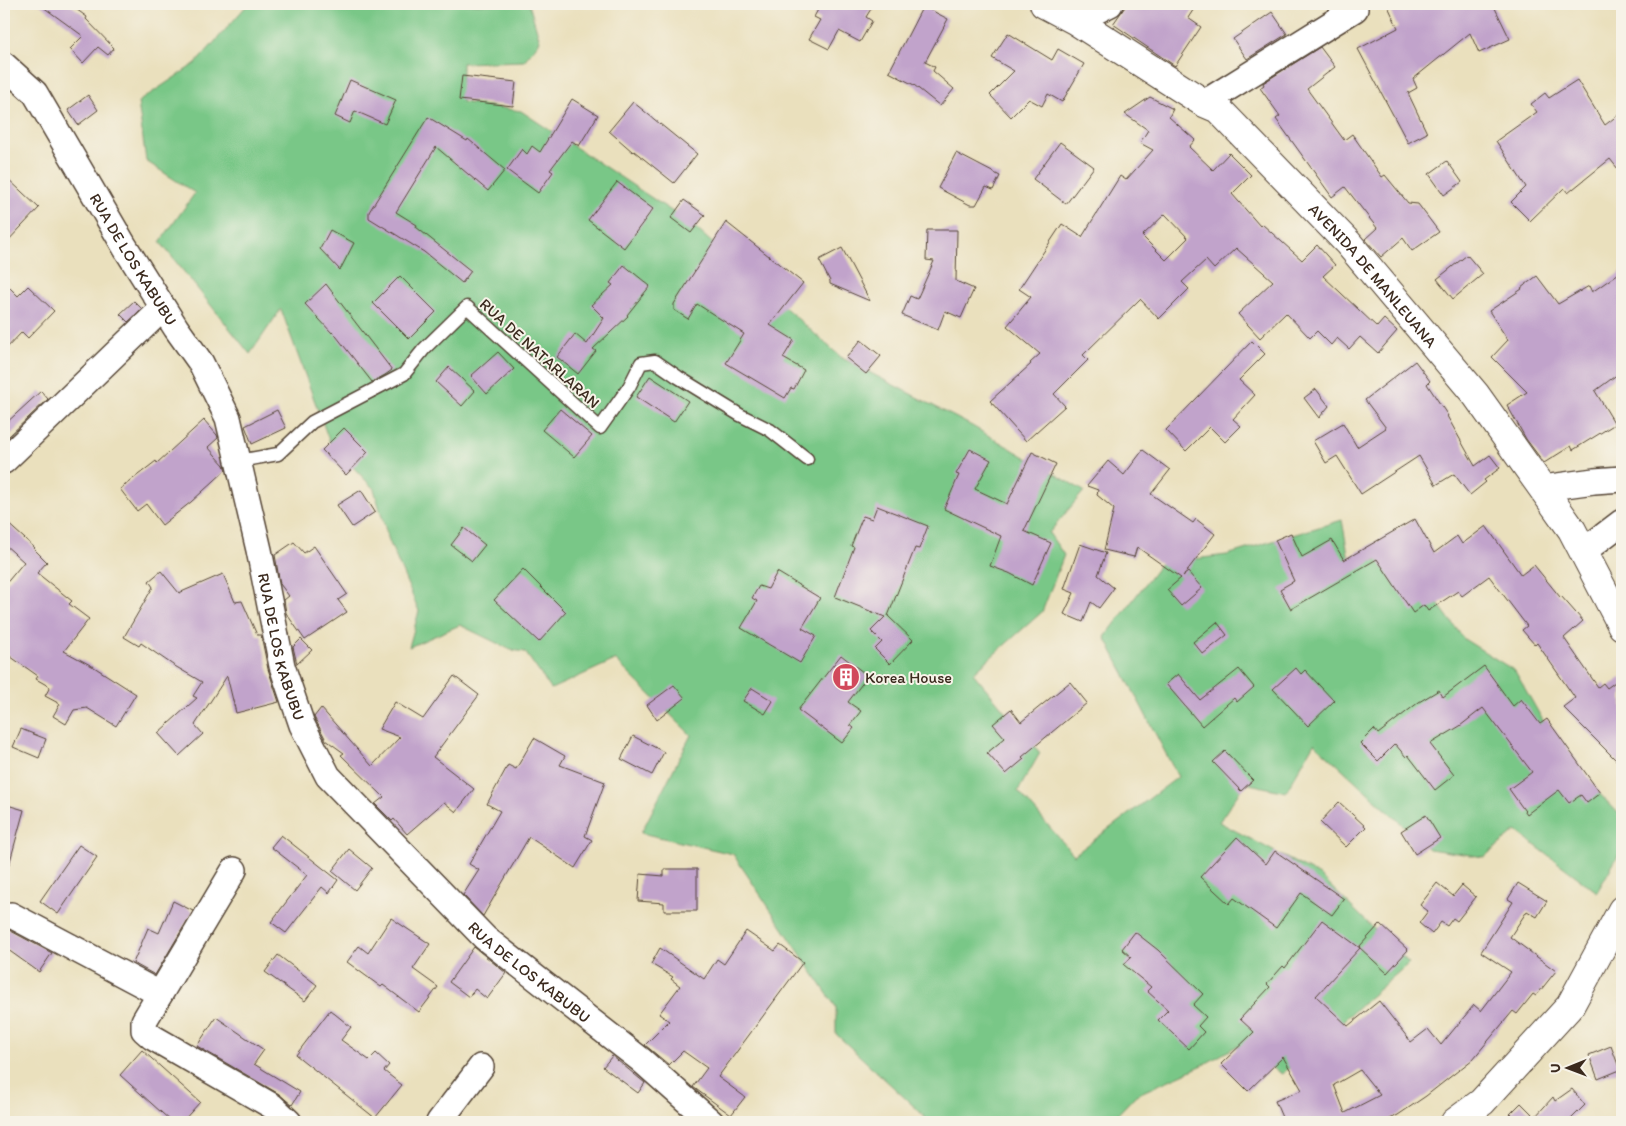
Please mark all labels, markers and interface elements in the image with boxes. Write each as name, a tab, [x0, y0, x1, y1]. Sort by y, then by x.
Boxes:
street label: RUA DE LOS KABUBU	[86, 190, 181, 329]
street label: AVENIDA DE MANLEUANA	[1305, 200, 1441, 352]
street label: RUA DE NATARLARAN	[476, 294, 604, 412]
street label: RUA DE LOS KABUBU	[254, 571, 309, 723]
building icon: Korea House	[831, 662, 861, 692]
place label: Korea House	[865, 668, 952, 687]
street label: RUA DE LOS KABUBU	[464, 917, 594, 1027]
north arrow	[1544, 1044, 1594, 1094]
text: U	[1547, 1063, 1564, 1073]

